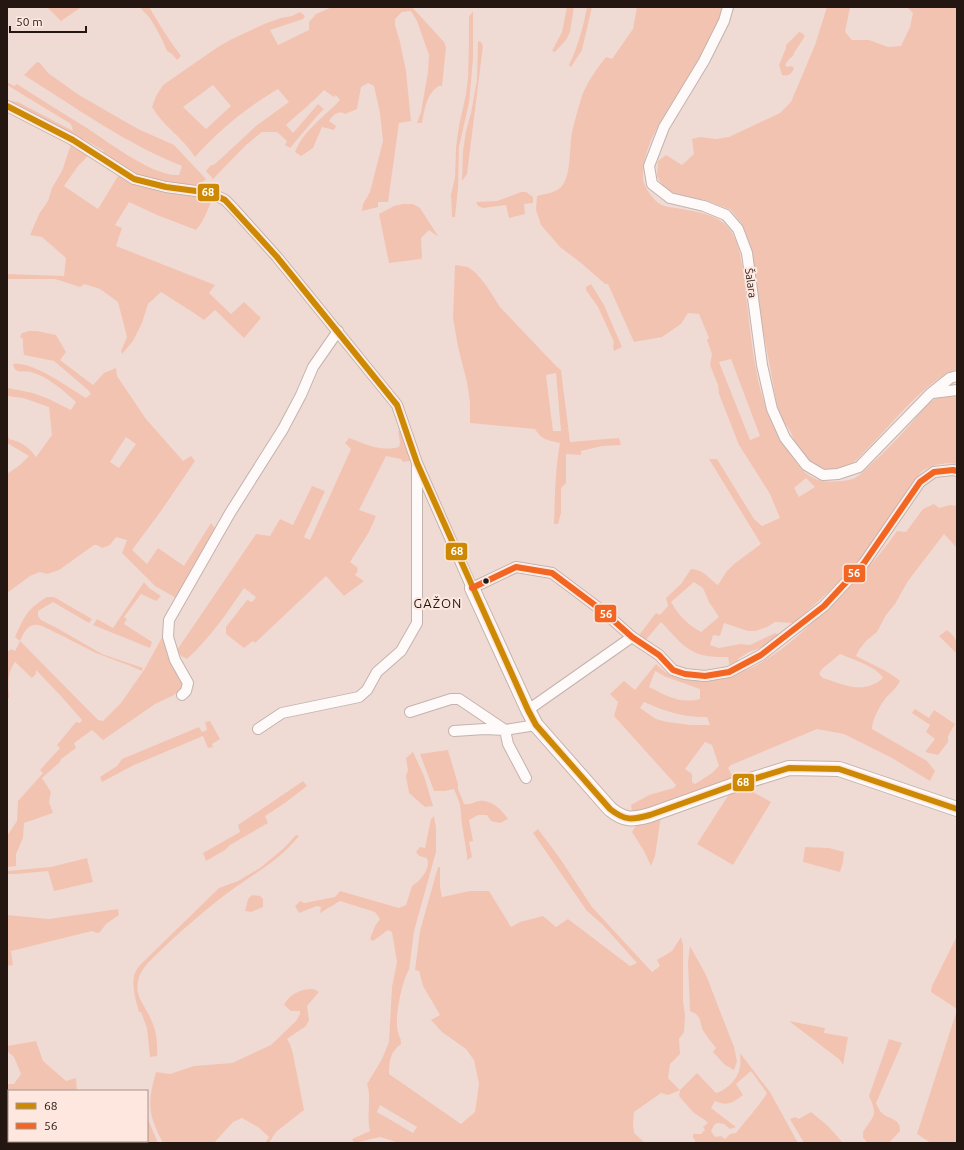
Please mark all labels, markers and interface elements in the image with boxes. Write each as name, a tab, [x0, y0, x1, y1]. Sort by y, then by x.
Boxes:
scale bar	[10, 8, 86, 34]
text: 50 m	[16, 15, 43, 28]
line badge: 68	[197, 183, 220, 202]
text: 68	[202, 186, 214, 198]
street label: Šalara	[743, 267, 760, 299]
line badge: 68	[445, 542, 468, 561]
text: 68	[451, 545, 463, 557]
line badge: 56	[843, 564, 866, 583]
text: 56	[848, 567, 860, 579]
unlabelled marker	[481, 576, 491, 586]
district label: GAŽON	[414, 595, 462, 610]
line badge: 56	[594, 604, 617, 623]
text: 56	[600, 608, 612, 620]
line badge: 68	[732, 773, 755, 792]
text: 68	[737, 776, 749, 788]
legend	[8, 1090, 148, 1142]
text: 68	[44, 1099, 58, 1112]
text: 56	[44, 1119, 58, 1132]

